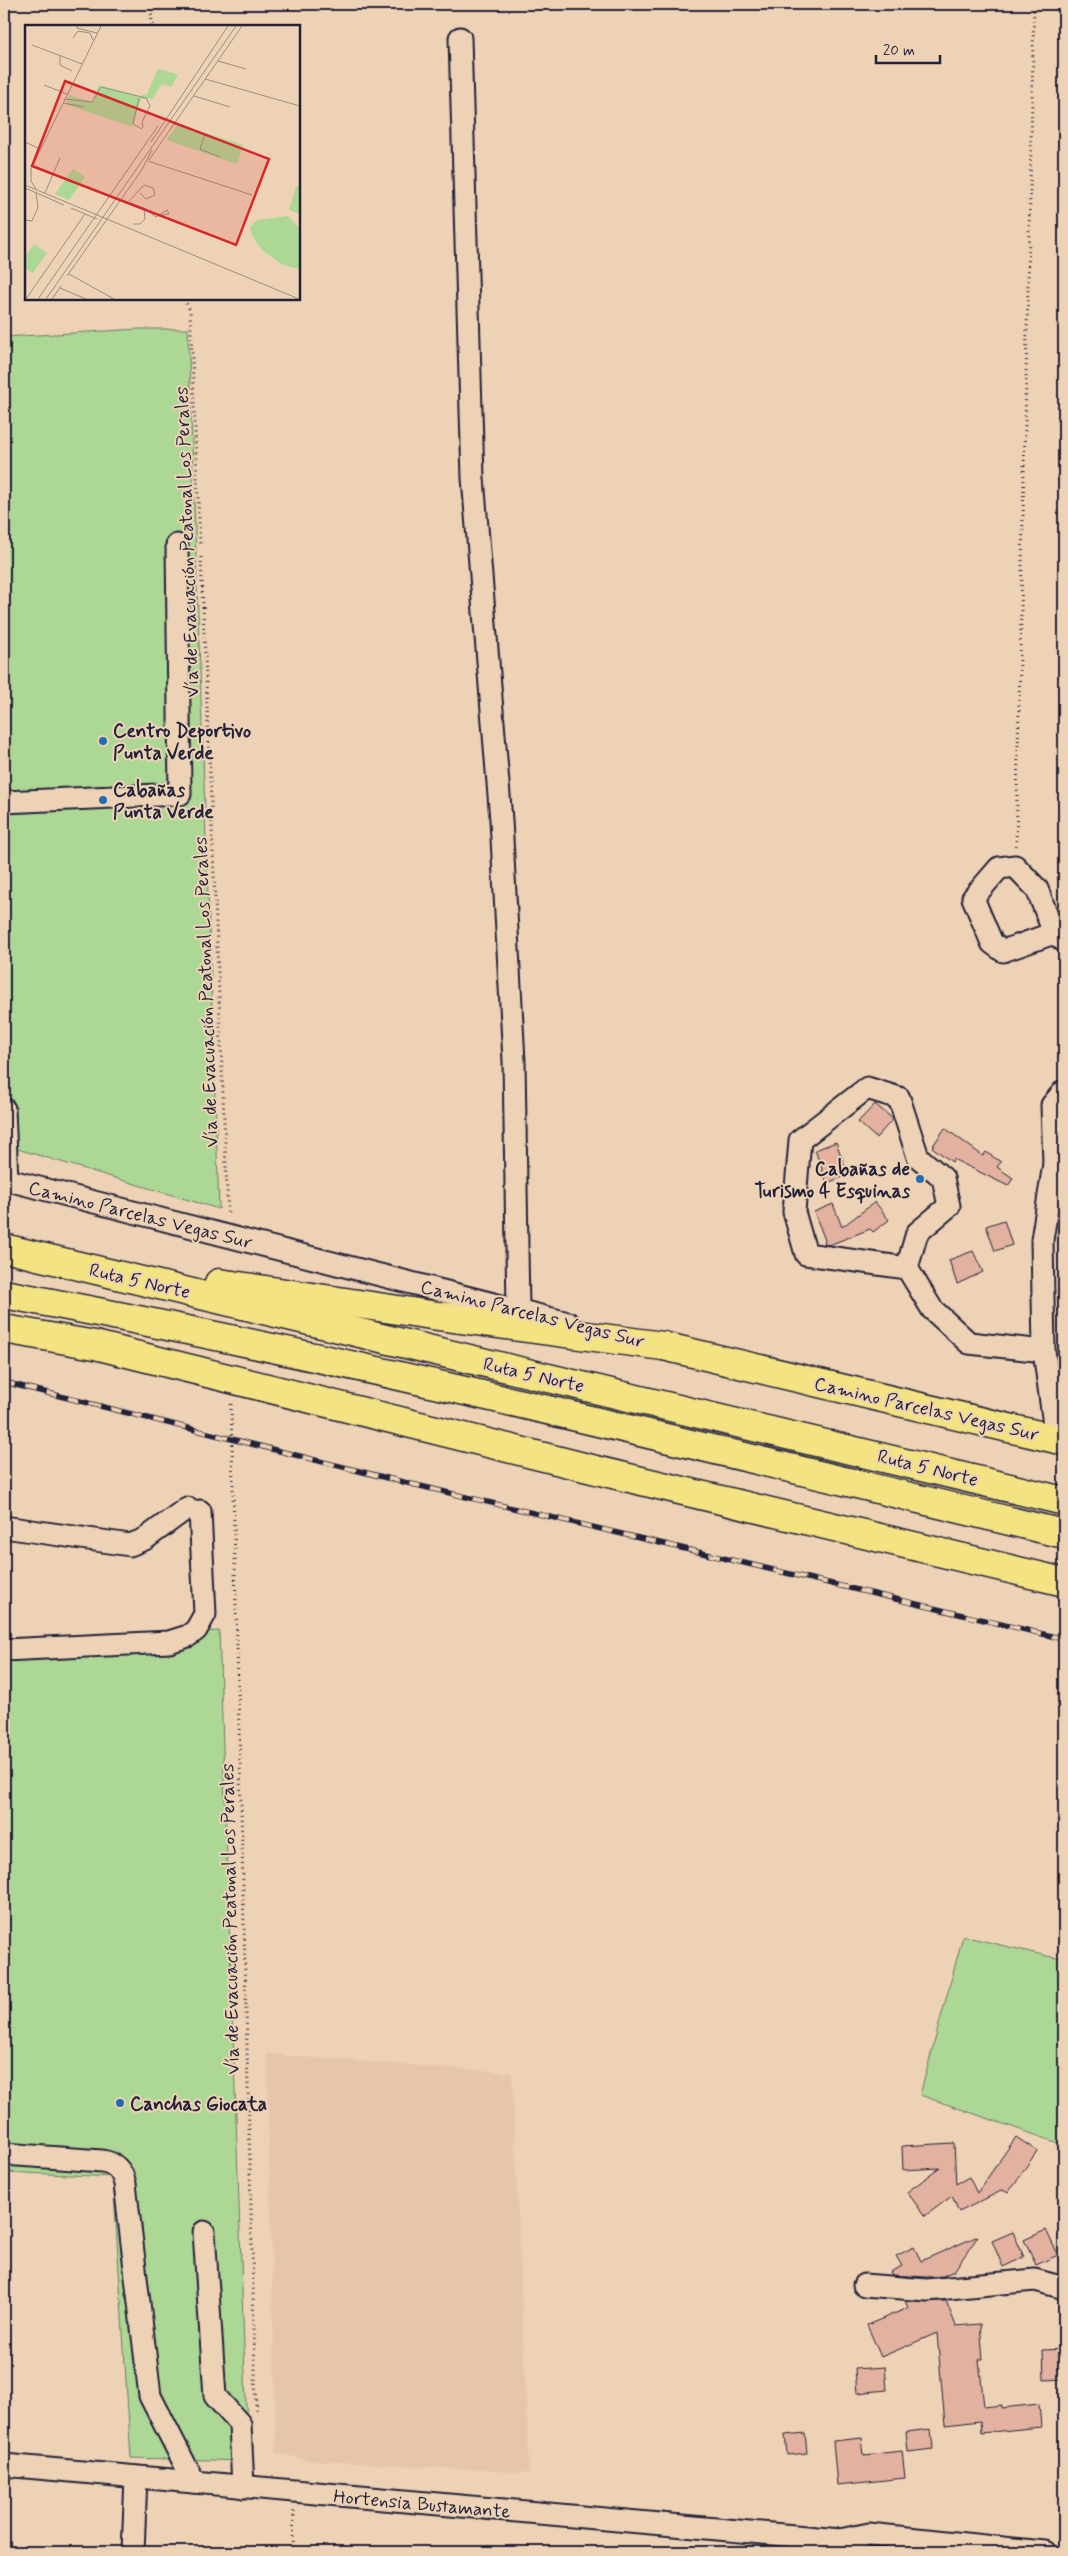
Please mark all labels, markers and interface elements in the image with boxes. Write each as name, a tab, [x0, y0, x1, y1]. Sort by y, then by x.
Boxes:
inset map	[25, 25, 300, 300]
scale bar	[876, 32, 939, 64]
text: 20 m	[883, 41, 915, 61]
street label: Vía de Evacuación Peatonal Los Perales	[170, 386, 205, 698]
place label: Centro Deportivo Punta Verde	[113, 719, 251, 766]
marker: Centro Deportivo Punta Verde	[97, 735, 109, 747]
place label: Cabañas Punta Verde	[113, 778, 214, 825]
marker: Cabañas Punta Verde	[97, 794, 109, 806]
street label: Vía de Evacuación Peatonal Los Perales	[189, 836, 224, 1148]
place label: Cabañas de Turismo 4 Esquinas	[755, 1157, 911, 1204]
marker: Cabañas de Turismo 4 Esquinas	[914, 1173, 926, 1185]
street label: Camino Parcelas Vegas Sur	[26, 1175, 255, 1256]
street label: Ruta 5 Norte	[87, 1258, 193, 1305]
street label: Camino Parcelas Vegas Sur	[418, 1274, 647, 1355]
street label: Ruta 5 Norte	[481, 1352, 587, 1399]
street label: Camino Parcelas Vegas Sur	[811, 1371, 1042, 1449]
street label: Ruta 5 Norte	[875, 1444, 981, 1493]
street label: Vía de Evacuación Peatonal Los Perales	[215, 1763, 246, 2075]
place label: Canchas Giocata	[130, 2092, 267, 2117]
marker: Canchas Giocata	[114, 2097, 126, 2109]
street label: Hortensia Bustamante	[332, 2484, 511, 2525]

